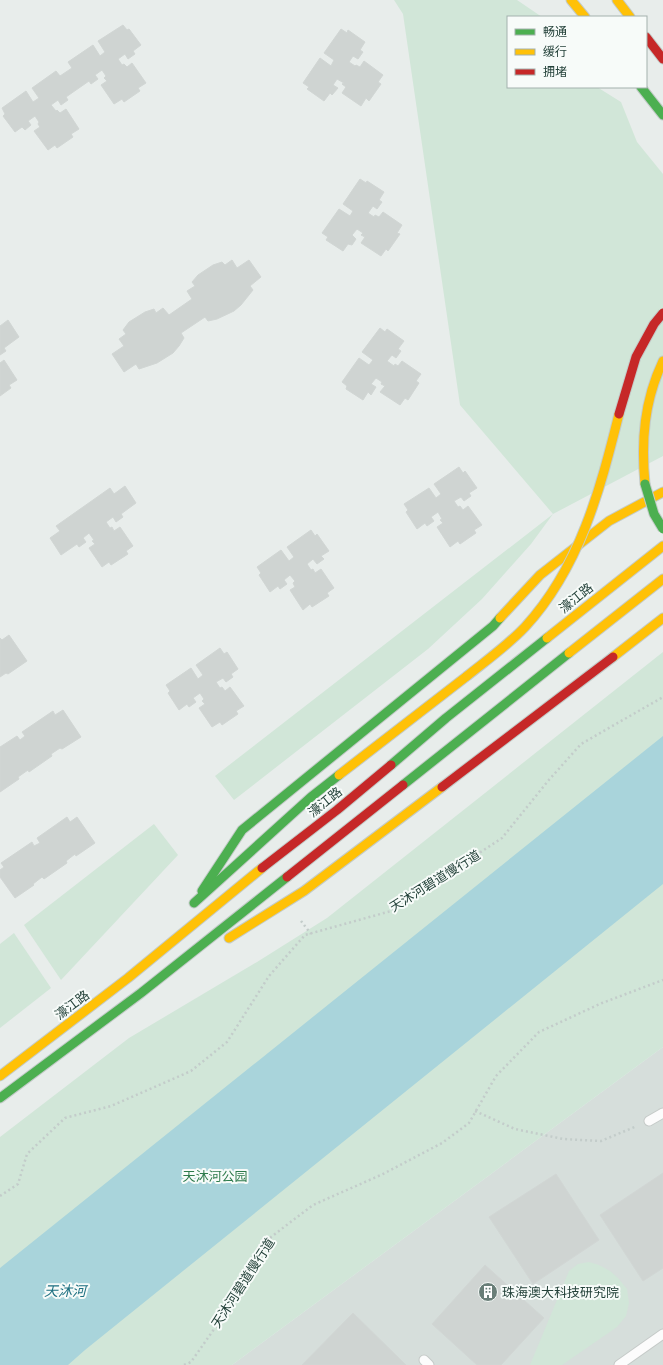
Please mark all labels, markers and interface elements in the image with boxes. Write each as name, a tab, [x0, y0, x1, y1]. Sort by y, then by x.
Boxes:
legend	[507, 16, 647, 88]
text: 畅通	[543, 25, 567, 39]
text: 缓行	[543, 45, 567, 59]
text: 拥堵	[543, 65, 567, 79]
street label: 濠江路	[556, 580, 596, 616]
street label: 濠江路	[305, 784, 345, 820]
street label: 天沐河碧道慢行道	[387, 847, 483, 915]
street label: 濠江路	[52, 987, 92, 1023]
park label: 天沐河公园	[182, 1169, 248, 1184]
street label: 天沐河碧道慢行道	[208, 1235, 278, 1331]
building icon: 珠海澳大科技研究院	[477, 1281, 499, 1303]
water label: 天沐河	[44, 1283, 89, 1300]
place label: 珠海澳大科技研究院	[502, 1285, 619, 1300]

